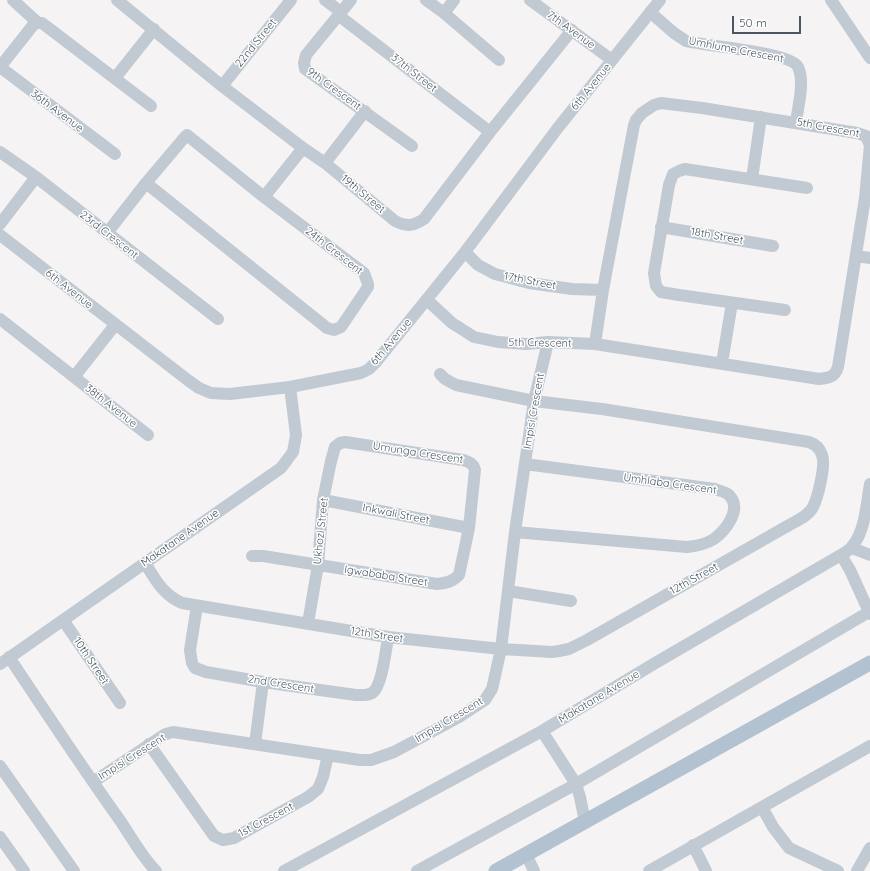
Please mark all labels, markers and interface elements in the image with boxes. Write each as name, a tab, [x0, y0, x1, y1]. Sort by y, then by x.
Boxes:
street label: 7th Avenue	[544, 8, 598, 52]
scale bar	[734, 8, 803, 34]
text: 50 m	[739, 15, 767, 30]
street label: 22nd Street	[233, 16, 279, 70]
street label: Umhlume Crescent	[687, 34, 785, 66]
street label: 37th Street	[388, 51, 440, 95]
street label: 6th Avenue	[568, 61, 614, 113]
street label: 9th Crescent	[304, 65, 364, 113]
street label: 36th Avenue	[28, 87, 86, 135]
street label: 5th Crescent	[796, 115, 860, 141]
street label: 19th Street	[338, 172, 388, 216]
street label: 23rd Crescent	[77, 208, 141, 262]
street label: 24th Crescent	[303, 224, 365, 278]
street label: 18th Street	[690, 225, 744, 247]
street label: 6th Avenue	[43, 266, 95, 312]
street label: 17th Street	[503, 269, 557, 293]
street label: 6th Avenue	[368, 316, 414, 368]
street label: 5th Crescent	[508, 336, 572, 350]
street label: Impisi Crescent	[521, 372, 547, 450]
street label: 38th Avenue	[82, 382, 140, 430]
street label: Umunga Crescent	[372, 439, 464, 467]
street label: Umhlaba Crescent	[622, 471, 718, 497]
street label: Ukhozi Street	[311, 497, 331, 565]
street label: Inkwali Street	[361, 501, 431, 527]
street label: Makatane Avenue	[139, 506, 221, 570]
street label: 12th Street	[668, 560, 720, 598]
street label: Igwababa Street	[343, 563, 429, 589]
street label: 12th Street	[350, 624, 404, 646]
street label: 10th Street	[71, 635, 111, 687]
street label: Makatane Avenue	[556, 668, 642, 726]
street label: 2nd Crescent	[247, 672, 315, 696]
street label: Impisi Crescent	[413, 695, 485, 745]
street label: Impisi Crescent	[96, 731, 168, 783]
street label: 1st Crescent	[236, 800, 296, 840]

